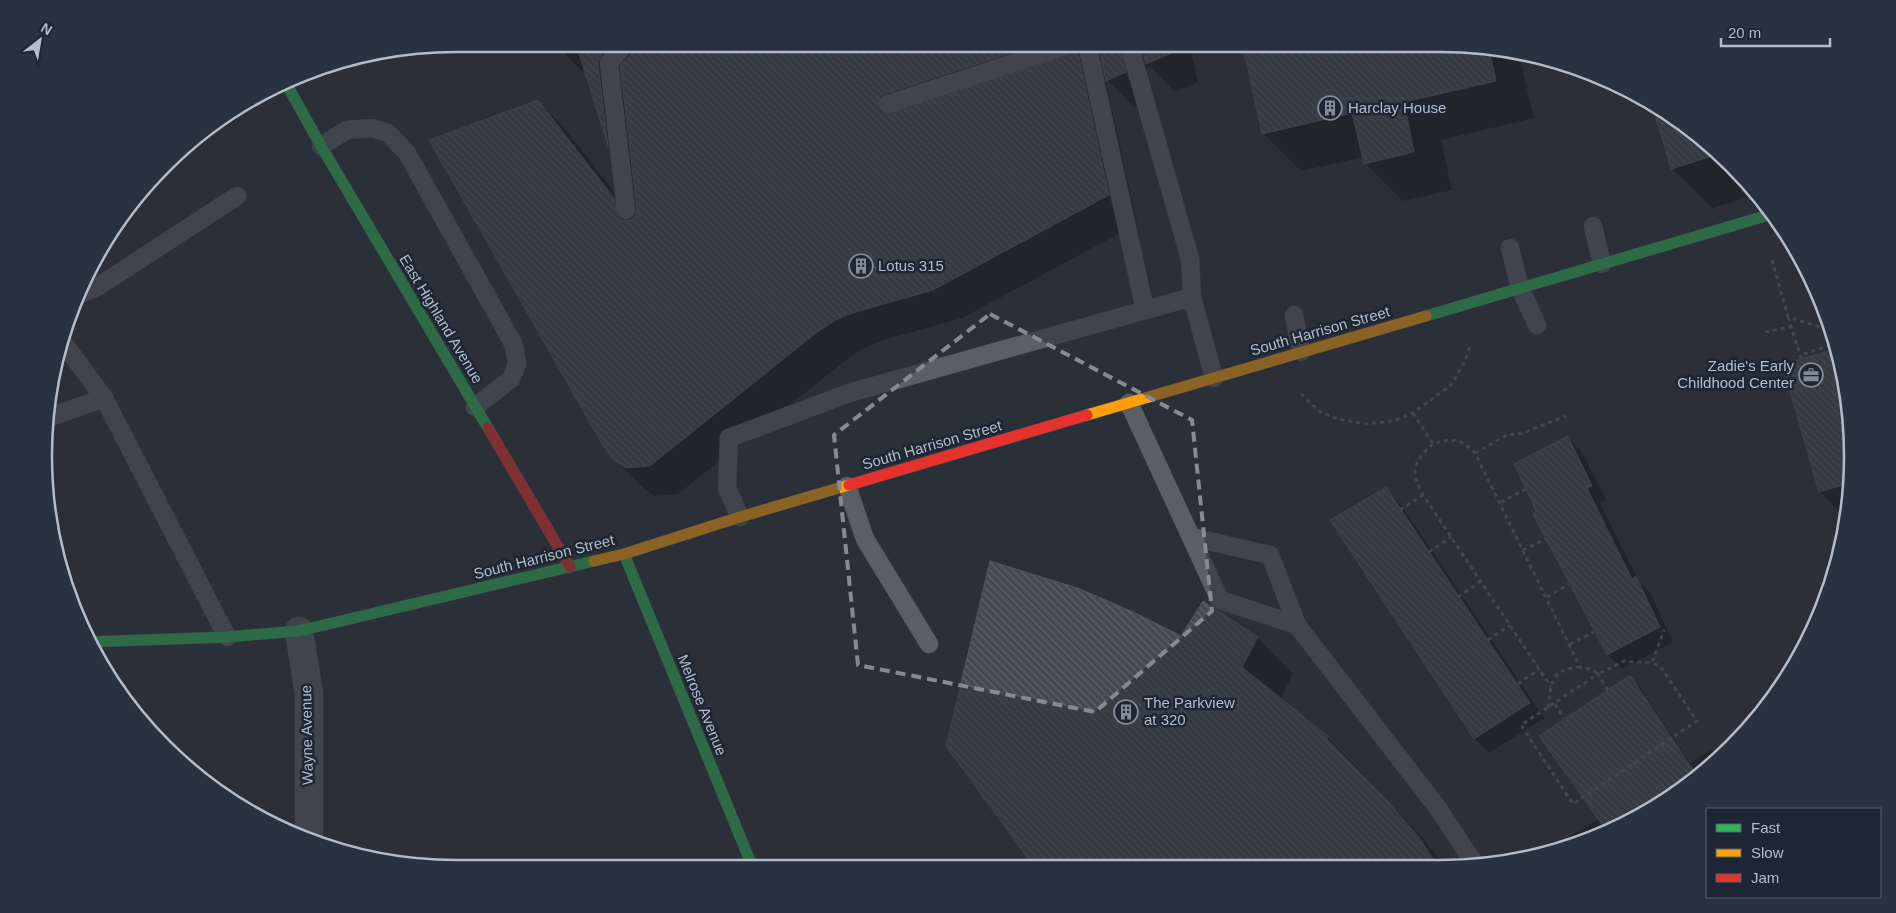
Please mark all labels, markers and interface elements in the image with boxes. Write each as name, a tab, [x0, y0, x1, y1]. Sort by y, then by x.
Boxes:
north arrow	[15, 15, 65, 65]
scale bar	[1721, 15, 1830, 47]
text: N	[38, 19, 55, 38]
text: 20 m	[1728, 24, 1761, 41]
building icon: Harclay House	[1317, 95, 1343, 121]
place label: Harclay House	[1348, 99, 1446, 116]
street label: East Highland Avenue	[396, 251, 487, 386]
building icon: Lotus 315	[848, 253, 874, 279]
place label: Lotus 315	[878, 257, 944, 274]
street label: South Harrison Street	[1248, 302, 1392, 359]
place label: Zadie's Early Childhood Center	[1677, 357, 1794, 391]
office icon: Zadie's Early Childhood Center	[1798, 362, 1824, 388]
street label: South Harrison Street	[860, 416, 1004, 473]
street label: South Harrison Street	[472, 531, 617, 582]
street label: Melrose Avenue	[674, 652, 730, 758]
street label: Wayne Avenue	[297, 685, 316, 785]
place label: The Parkview at 320	[1144, 694, 1235, 728]
building icon: The Parkview at 320	[1113, 699, 1139, 725]
legend	[1706, 808, 1881, 898]
text: Fast	[1751, 819, 1781, 836]
text: Slow	[1751, 844, 1784, 861]
text: Jam	[1751, 869, 1779, 886]

